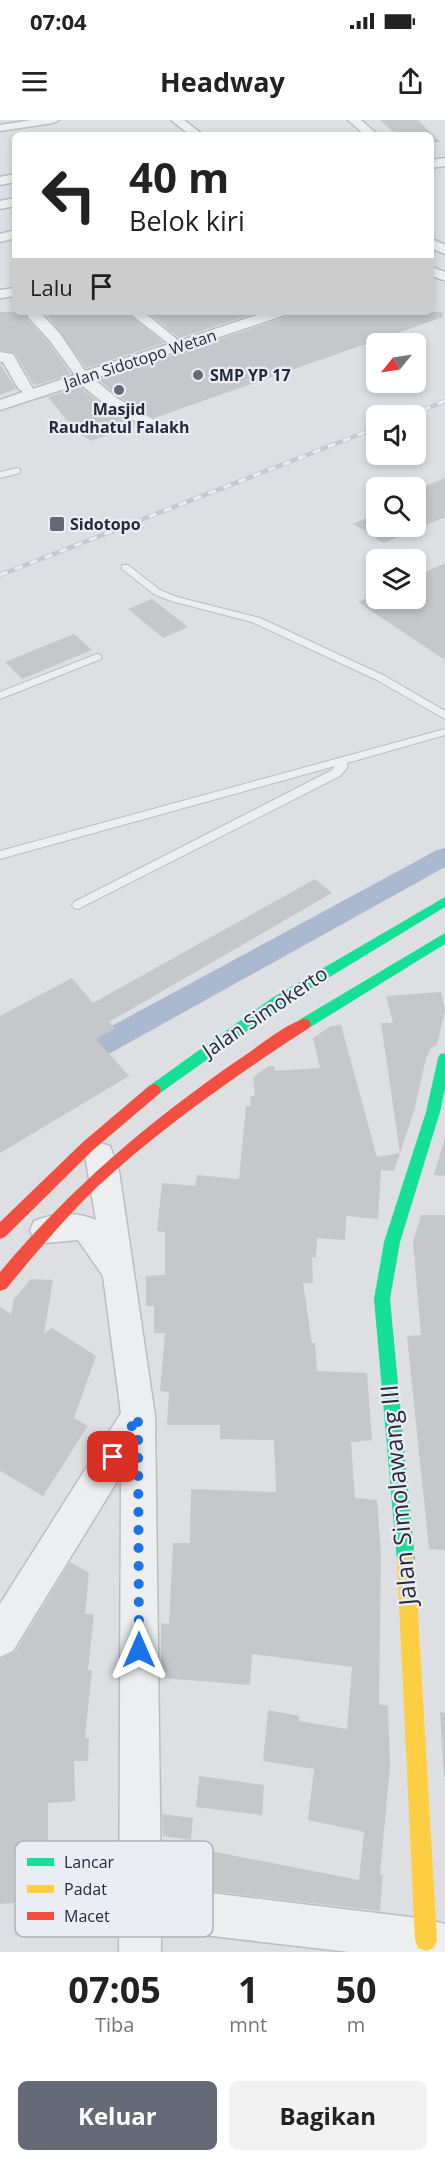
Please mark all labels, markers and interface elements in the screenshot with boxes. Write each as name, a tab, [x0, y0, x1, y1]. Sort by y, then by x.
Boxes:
text: 07:04	[30, 6, 87, 36]
text: Headway	[160, 63, 285, 100]
icon: menu	[18, 65, 51, 98]
icon: share	[394, 65, 427, 98]
text: 40 m	[129, 148, 229, 205]
icon: left	[30, 156, 108, 234]
text: Belok kiri	[129, 202, 245, 239]
icon: arrive	[85, 270, 118, 303]
text: Lalu	[30, 272, 73, 302]
street label: Jalan Sidotopo Wetan	[59, 324, 219, 395]
north arrow	[366, 333, 426, 393]
map controls	[366, 333, 426, 609]
place label: SMP YP 17	[210, 364, 291, 386]
marker: SMP YP 17	[191, 368, 205, 382]
marker: Masjid Raudhatul Falakh	[112, 383, 126, 397]
place label: Masjid Raudhatul Falakh	[49, 398, 189, 438]
button: sound	[366, 405, 426, 465]
button: search	[366, 477, 426, 537]
place label: Sidotopo	[70, 513, 141, 535]
marker: Sidotopo	[48, 515, 66, 533]
button: layers	[366, 549, 426, 609]
street label: Jalan Simokerto	[195, 960, 333, 1065]
street label: Jalan Simolawang III	[371, 1383, 424, 1609]
pin	[87, 1431, 138, 1482]
icon: arrive	[96, 1440, 129, 1473]
position arrow	[107, 1618, 171, 1682]
legend	[15, 1841, 213, 1937]
text: Lancar	[64, 1851, 115, 1873]
text: Padat	[64, 1878, 107, 1900]
text: Macet	[64, 1905, 110, 1927]
text: 07:05	[68, 1965, 161, 2014]
text: 1	[238, 1965, 258, 2014]
text: 50	[335, 1965, 377, 2014]
text: Tiba	[95, 2011, 134, 2038]
text: mnt	[229, 2011, 267, 2038]
text: m	[347, 2011, 365, 2038]
button: Keluar	[18, 2081, 217, 2150]
button: Bagikan	[229, 2081, 427, 2150]

